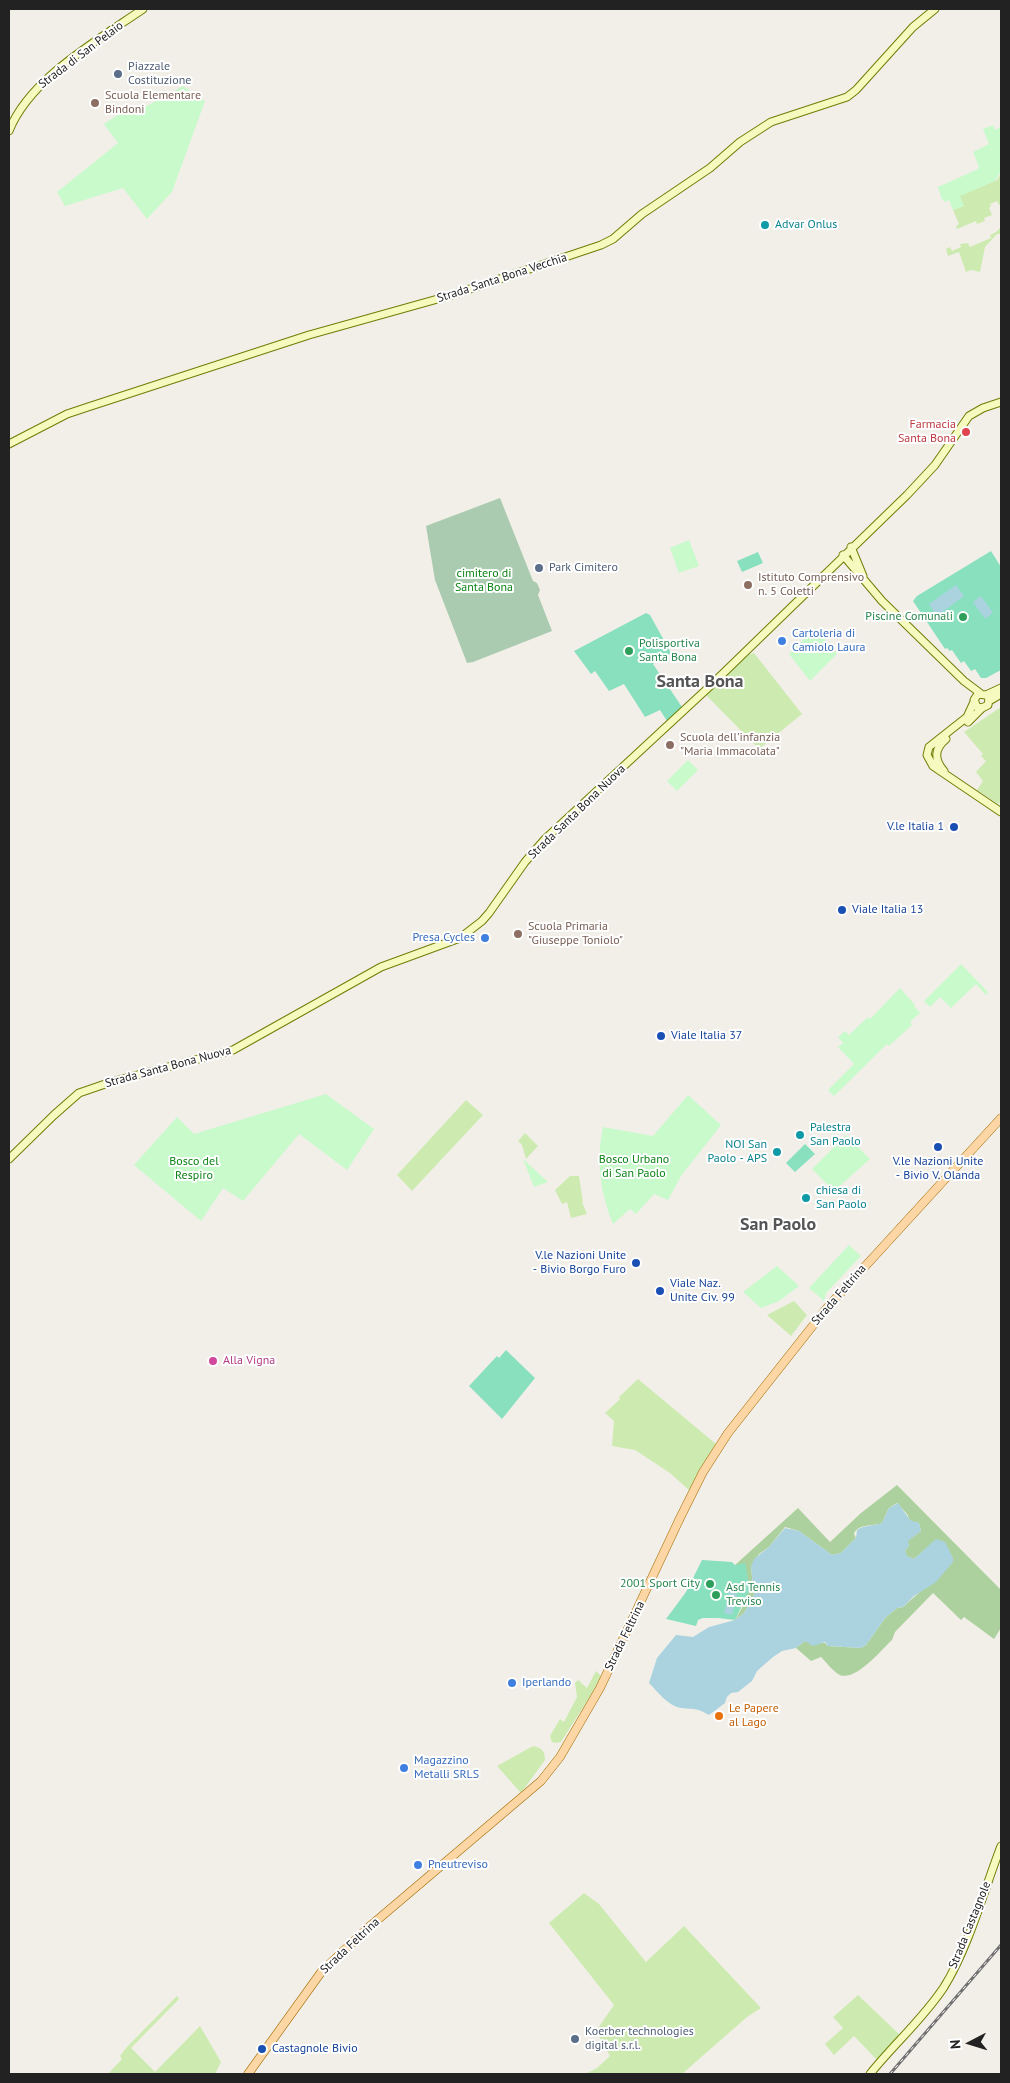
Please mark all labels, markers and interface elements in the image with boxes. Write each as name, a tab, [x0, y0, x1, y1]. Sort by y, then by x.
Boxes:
street label: Strada di San Pelaio	[36, 18, 126, 92]
place label: Piazzale Costituzione	[128, 60, 191, 88]
marker: Piazzale Costituzione	[112, 68, 124, 80]
place label: Scuola Elementare Bindoni	[105, 89, 201, 117]
marker: Scuola Elementare Bindoni	[89, 97, 101, 109]
place label: Advar Onlus	[775, 218, 837, 232]
marker: Advar Onlus	[759, 219, 771, 231]
street label: Strada Santa Bona Vecchia	[435, 250, 569, 306]
place label: Farmacia Santa Bona	[898, 418, 956, 446]
marker: Farmacia Santa Bona	[960, 426, 972, 438]
place label: Park Cimitero	[549, 561, 618, 575]
marker: Park Cimitero	[533, 562, 545, 574]
park label: cimitero di Santa Bona	[455, 567, 513, 595]
place label: Istituto Comprensivo n. 5 Coletti	[758, 571, 864, 599]
marker: Istituto Comprensivo n. 5 Coletti	[742, 579, 754, 591]
place label: Piscine Comunali	[865, 610, 953, 624]
marker: Piscine Comunali	[957, 611, 969, 623]
place label: Cartoleria di Camiolo Laura	[792, 627, 866, 655]
marker: Cartoleria di Camiolo Laura	[776, 635, 788, 647]
place label: Polisportiva Santa Bona	[639, 637, 700, 665]
marker: Polisportiva Santa Bona	[623, 645, 635, 657]
district label: Santa Bona	[656, 671, 744, 693]
place label: Scuola dell'infanzia "Maria Immacolata"	[680, 731, 780, 759]
marker: Scuola dell'infanzia "Maria Immacolata"	[664, 739, 676, 751]
street label: Strada Santa Bona Nuova	[525, 762, 629, 862]
place label: V.le Italia 1	[887, 820, 944, 834]
marker: V.le Italia 1	[948, 821, 960, 833]
place label: Viale Italia 13	[852, 903, 923, 917]
marker: Viale Italia 13	[836, 904, 848, 916]
place label: Scuola Primaria "Giuseppe Toniolo"	[528, 920, 623, 948]
marker: Scuola Primaria "Giuseppe Toniolo"	[512, 928, 524, 940]
place label: Presa Cycles	[412, 931, 475, 945]
marker: Presa Cycles	[479, 932, 491, 944]
place label: Viale Italia 37	[671, 1029, 742, 1043]
marker: Viale Italia 37	[655, 1030, 667, 1042]
street label: Strada Santa Bona Nuova	[103, 1043, 233, 1091]
place label: Palestra San Paolo	[810, 1121, 861, 1149]
marker: Palestra San Paolo	[794, 1129, 806, 1141]
place label: NOI San Paolo - APS	[708, 1138, 767, 1166]
marker: V.le Nazioni Unite - Bivio V. Olanda	[932, 1141, 944, 1153]
marker: NOI San Paolo - APS	[771, 1146, 783, 1158]
park label: Bosco Urbano di San Paolo	[599, 1153, 669, 1181]
park label: Bosco del Respiro	[169, 1155, 219, 1183]
place label: V.le Nazioni Unite - Bivio V. Olanda	[893, 1155, 983, 1183]
place label: chiesa di San Paolo	[816, 1184, 867, 1212]
marker: chiesa di San Paolo	[800, 1192, 812, 1204]
district label: San Paolo	[740, 1214, 816, 1236]
place label: V.le Nazioni Unite - Bivio Borgo Furo	[533, 1249, 626, 1277]
marker: V.le Nazioni Unite - Bivio Borgo Furo	[630, 1257, 642, 1269]
street label: Strada Feltrina	[809, 1262, 869, 1328]
place label: Viale Naz. Unite Civ. 99	[670, 1277, 735, 1305]
marker: Viale Naz. Unite Civ. 99	[654, 1285, 666, 1297]
place label: Alla Vigna	[223, 1354, 275, 1368]
marker: Alla Vigna	[207, 1355, 219, 1367]
place label: 2001 Sport City	[620, 1577, 700, 1591]
marker: 2001 Sport City	[704, 1578, 716, 1590]
place label: Asd Tennis Treviso	[726, 1581, 780, 1609]
marker: Asd Tennis Treviso	[710, 1589, 722, 1601]
street label: Strada Feltrina	[602, 1599, 648, 1673]
place label: Iperlando	[522, 1676, 571, 1690]
marker: Iperlando	[506, 1677, 518, 1689]
place label: Le Papere al Lago	[729, 1702, 779, 1730]
marker: Le Papere al Lago	[713, 1710, 725, 1722]
place label: Magazzino Metalli SRLS	[414, 1754, 479, 1782]
marker: Magazzino Metalli SRLS	[398, 1762, 410, 1774]
place label: Pneutreviso	[428, 1858, 488, 1872]
marker: Pneutreviso	[412, 1859, 424, 1871]
street label: Strada Castagnole	[946, 1879, 994, 1971]
street label: Strada Feltrina	[317, 1915, 383, 1977]
north arrow	[945, 2018, 995, 2068]
place label: Koerber technologies digital s.r.l.	[585, 2025, 694, 2053]
marker: Koerber technologies digital s.r.l.	[569, 2033, 581, 2045]
text: N	[946, 2039, 964, 2050]
place label: Castagnole Bivio	[272, 2042, 358, 2056]
marker: Castagnole Bivio	[256, 2043, 268, 2055]

